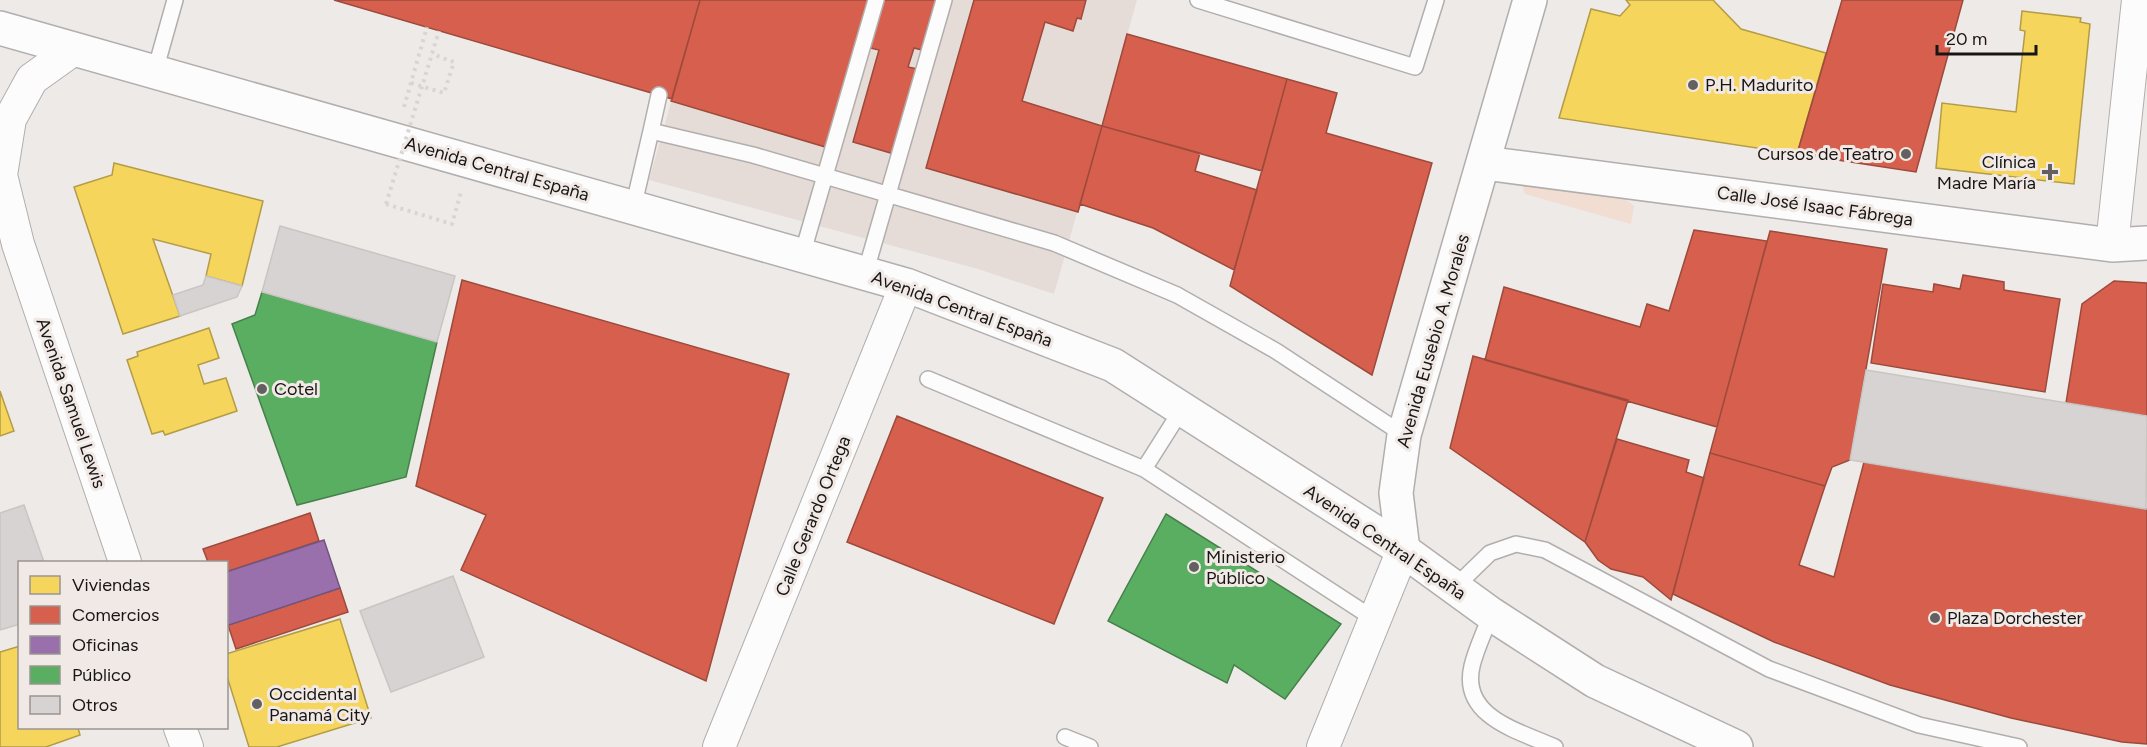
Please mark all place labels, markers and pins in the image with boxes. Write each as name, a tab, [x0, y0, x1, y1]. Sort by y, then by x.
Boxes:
place label: P.H. Madurito	[1705, 74, 1813, 96]
marker: P.H. Madurito	[1686, 78, 1700, 92]
place label: Cursos de Teatro	[1757, 143, 1894, 165]
marker: Cursos de Teatro	[1899, 147, 1913, 161]
place label: Clínica Madre María	[1937, 151, 2036, 194]
marker: Clínica Madre María	[2041, 163, 2059, 181]
place label: Cotel	[274, 378, 318, 400]
marker: Cotel	[255, 382, 269, 396]
place label: Ministerio Público	[1206, 546, 1285, 589]
marker: Ministerio Público	[1187, 560, 1201, 574]
place label: Plaza Dorchester	[1947, 607, 2083, 629]
marker: Plaza Dorchester	[1928, 611, 1942, 625]
place label: Occidental Panamá City	[269, 683, 371, 726]
marker: Occidental Panamá City	[250, 697, 264, 711]

